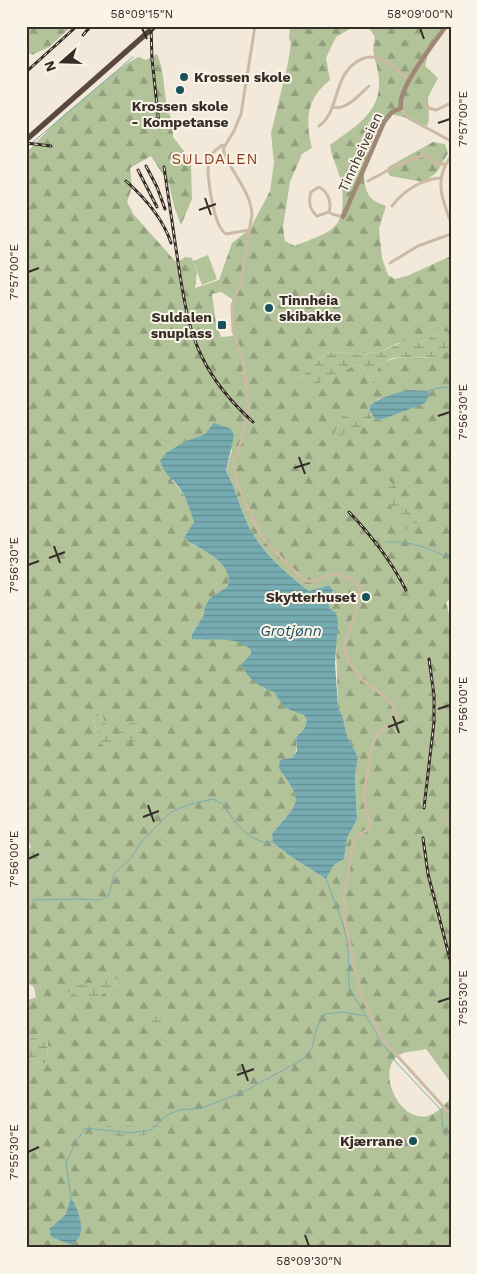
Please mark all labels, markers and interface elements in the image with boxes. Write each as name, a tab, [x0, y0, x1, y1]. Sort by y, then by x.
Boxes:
text: 58°09'15"N	[111, 7, 173, 21]
text: 58°09'00"N	[387, 7, 453, 21]
north arrow	[38, 38, 88, 88]
text: N	[40, 59, 59, 74]
place label: Krossen skole	[194, 69, 291, 85]
marker: Krossen skole	[178, 71, 190, 83]
marker: Krossen skole - Kompetanse	[174, 84, 186, 96]
text: 7°57'00"E	[456, 91, 470, 147]
place label: Krossen skole - Kompetanse	[131, 98, 229, 130]
street label: Tinnheiveien	[335, 110, 385, 194]
district label: SULDALEN	[171, 150, 259, 168]
text: 7°57'00"E	[7, 244, 21, 300]
place label: Tinnheia skibakke	[279, 292, 341, 324]
marker: Tinnheia skibakke	[263, 302, 275, 314]
place label: Suldalen snuplass	[151, 309, 213, 341]
marker: Suldalen snuplass	[216, 319, 228, 331]
text: 7°56'30"E	[456, 384, 470, 440]
text: 7°56'30"E	[7, 537, 21, 593]
place label: Skytterhuset	[266, 589, 356, 605]
marker: Skytterhuset	[360, 591, 372, 603]
water label: Grotjønn	[260, 622, 322, 640]
text: 7°56'00"E	[456, 676, 470, 733]
text: 7°56'00"E	[7, 830, 21, 887]
text: 7°55'30"E	[456, 970, 470, 1026]
text: 7°55'30"E	[7, 1124, 21, 1180]
place label: Kjærrane	[340, 1133, 403, 1149]
marker: Kjærrane	[407, 1135, 419, 1147]
text: 58°09'30"N	[276, 1254, 342, 1268]

